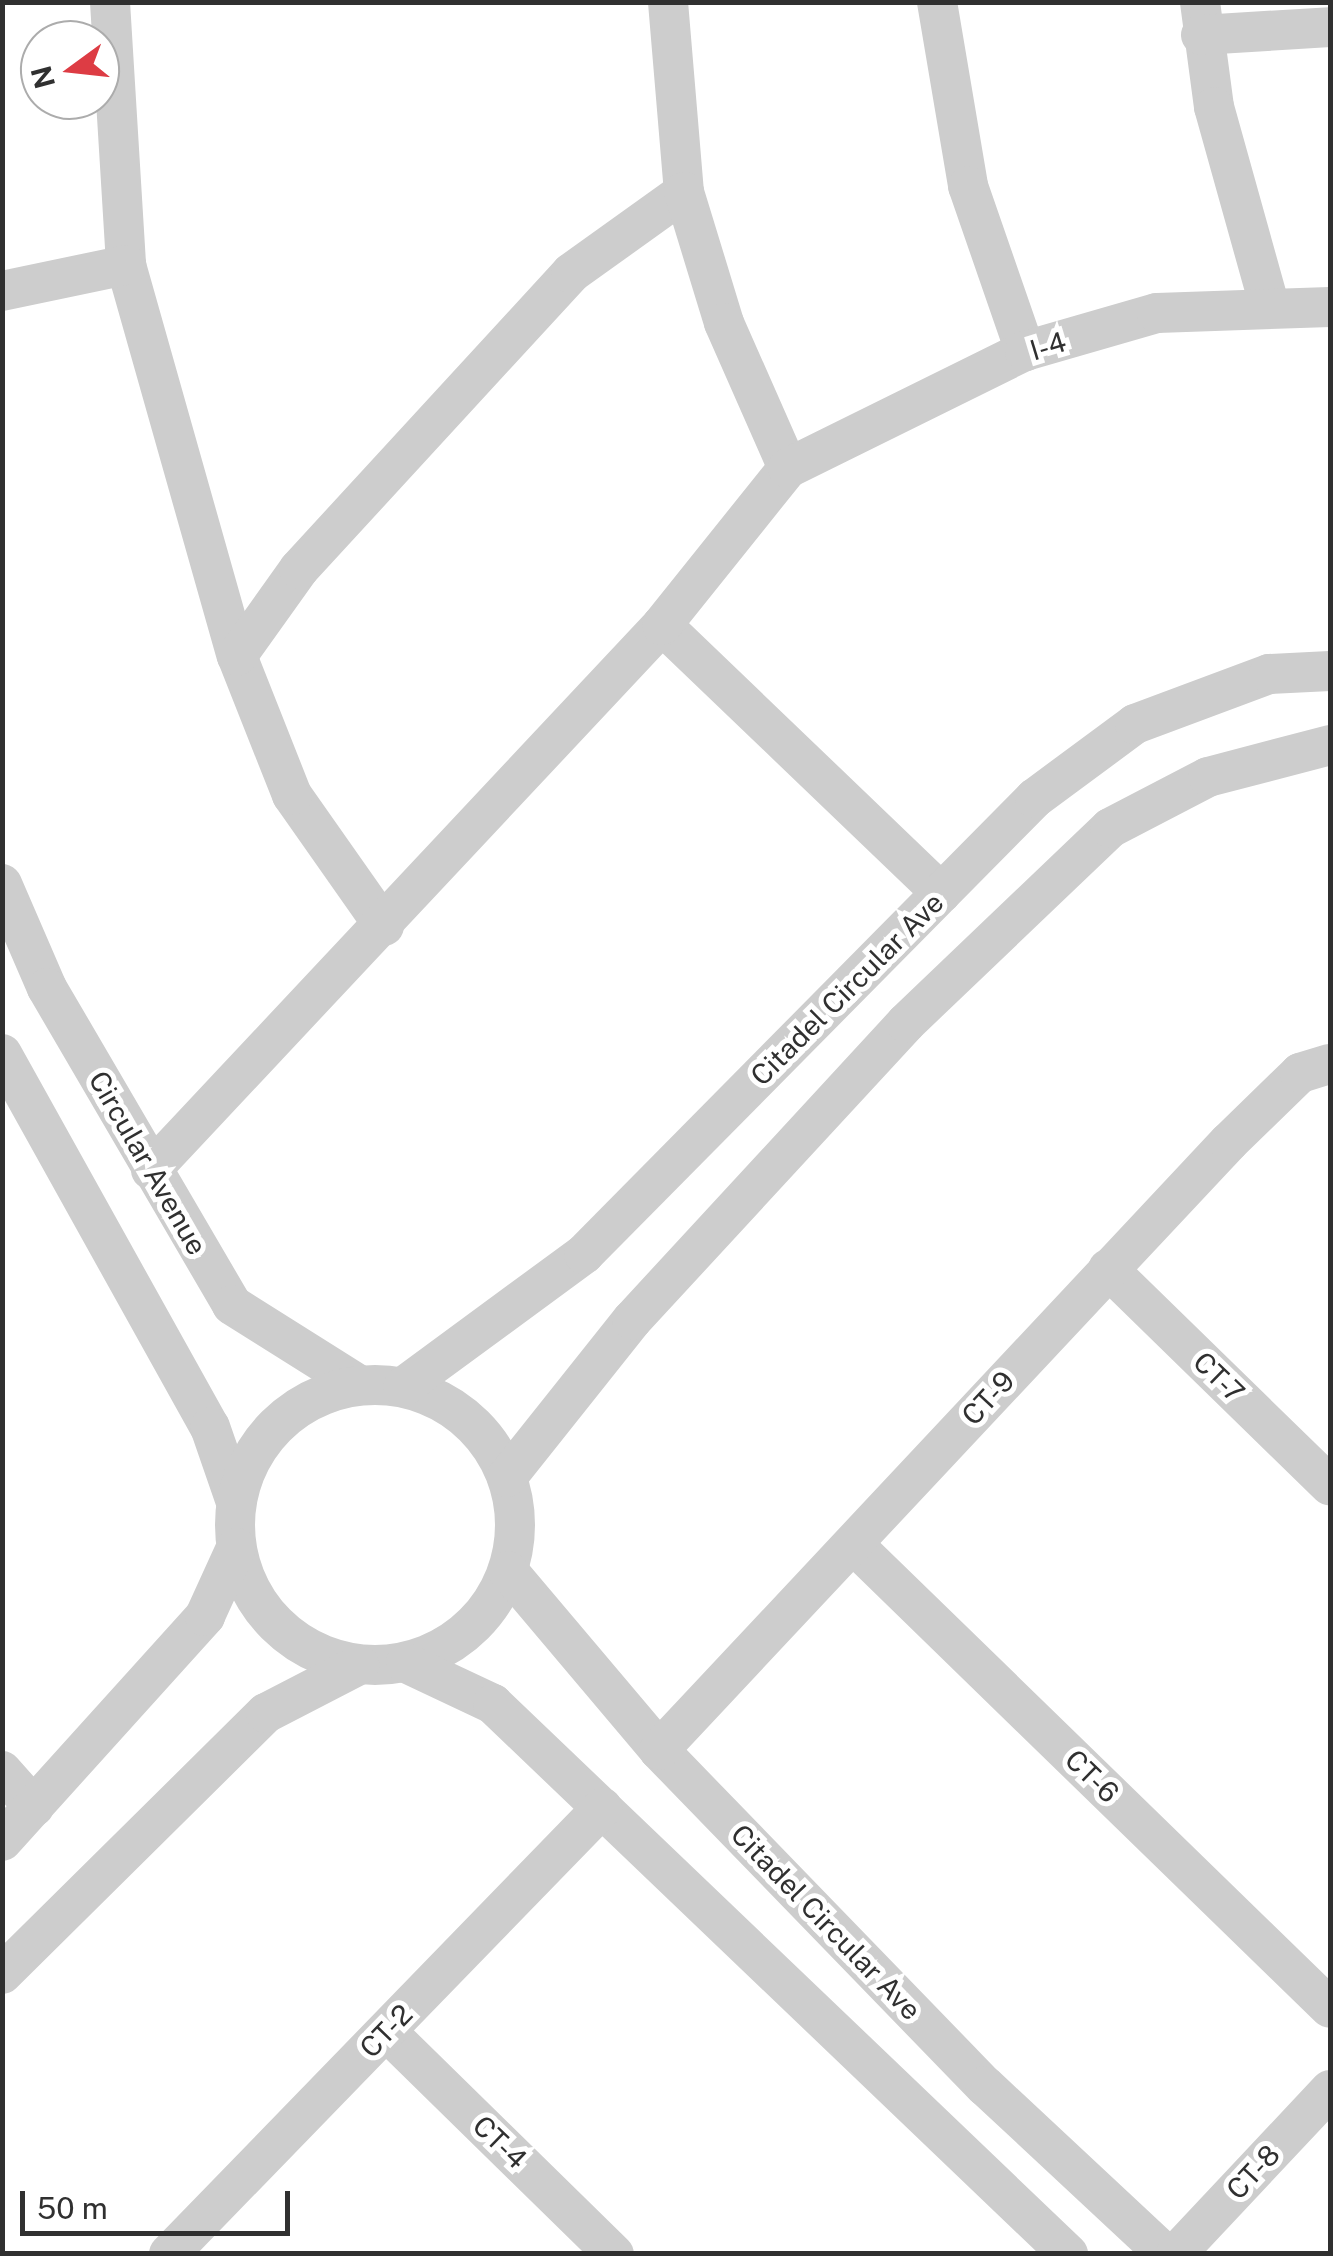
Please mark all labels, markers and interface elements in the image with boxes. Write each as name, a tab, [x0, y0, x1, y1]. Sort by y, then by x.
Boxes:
north arrow	[20, 20, 120, 120]
text: N	[24, 63, 61, 92]
street label: I-4	[1026, 325, 1070, 367]
street label: Citadel Circular Ave	[744, 886, 950, 1092]
street label: Circular Avenue	[82, 1065, 214, 1261]
street label: CT-7	[1187, 1345, 1251, 1409]
street label: CT-9	[955, 1364, 1021, 1432]
street label: CT-6	[1058, 1742, 1126, 1810]
street label: Citadel Circular Ave	[724, 1817, 928, 2027]
street label: CT-2	[353, 1997, 419, 2065]
street label: CT-4	[466, 2108, 534, 2176]
street label: CT-8	[1219, 2138, 1287, 2206]
scale bar	[25, 2171, 295, 2233]
text: 50 m	[37, 2190, 108, 2226]

